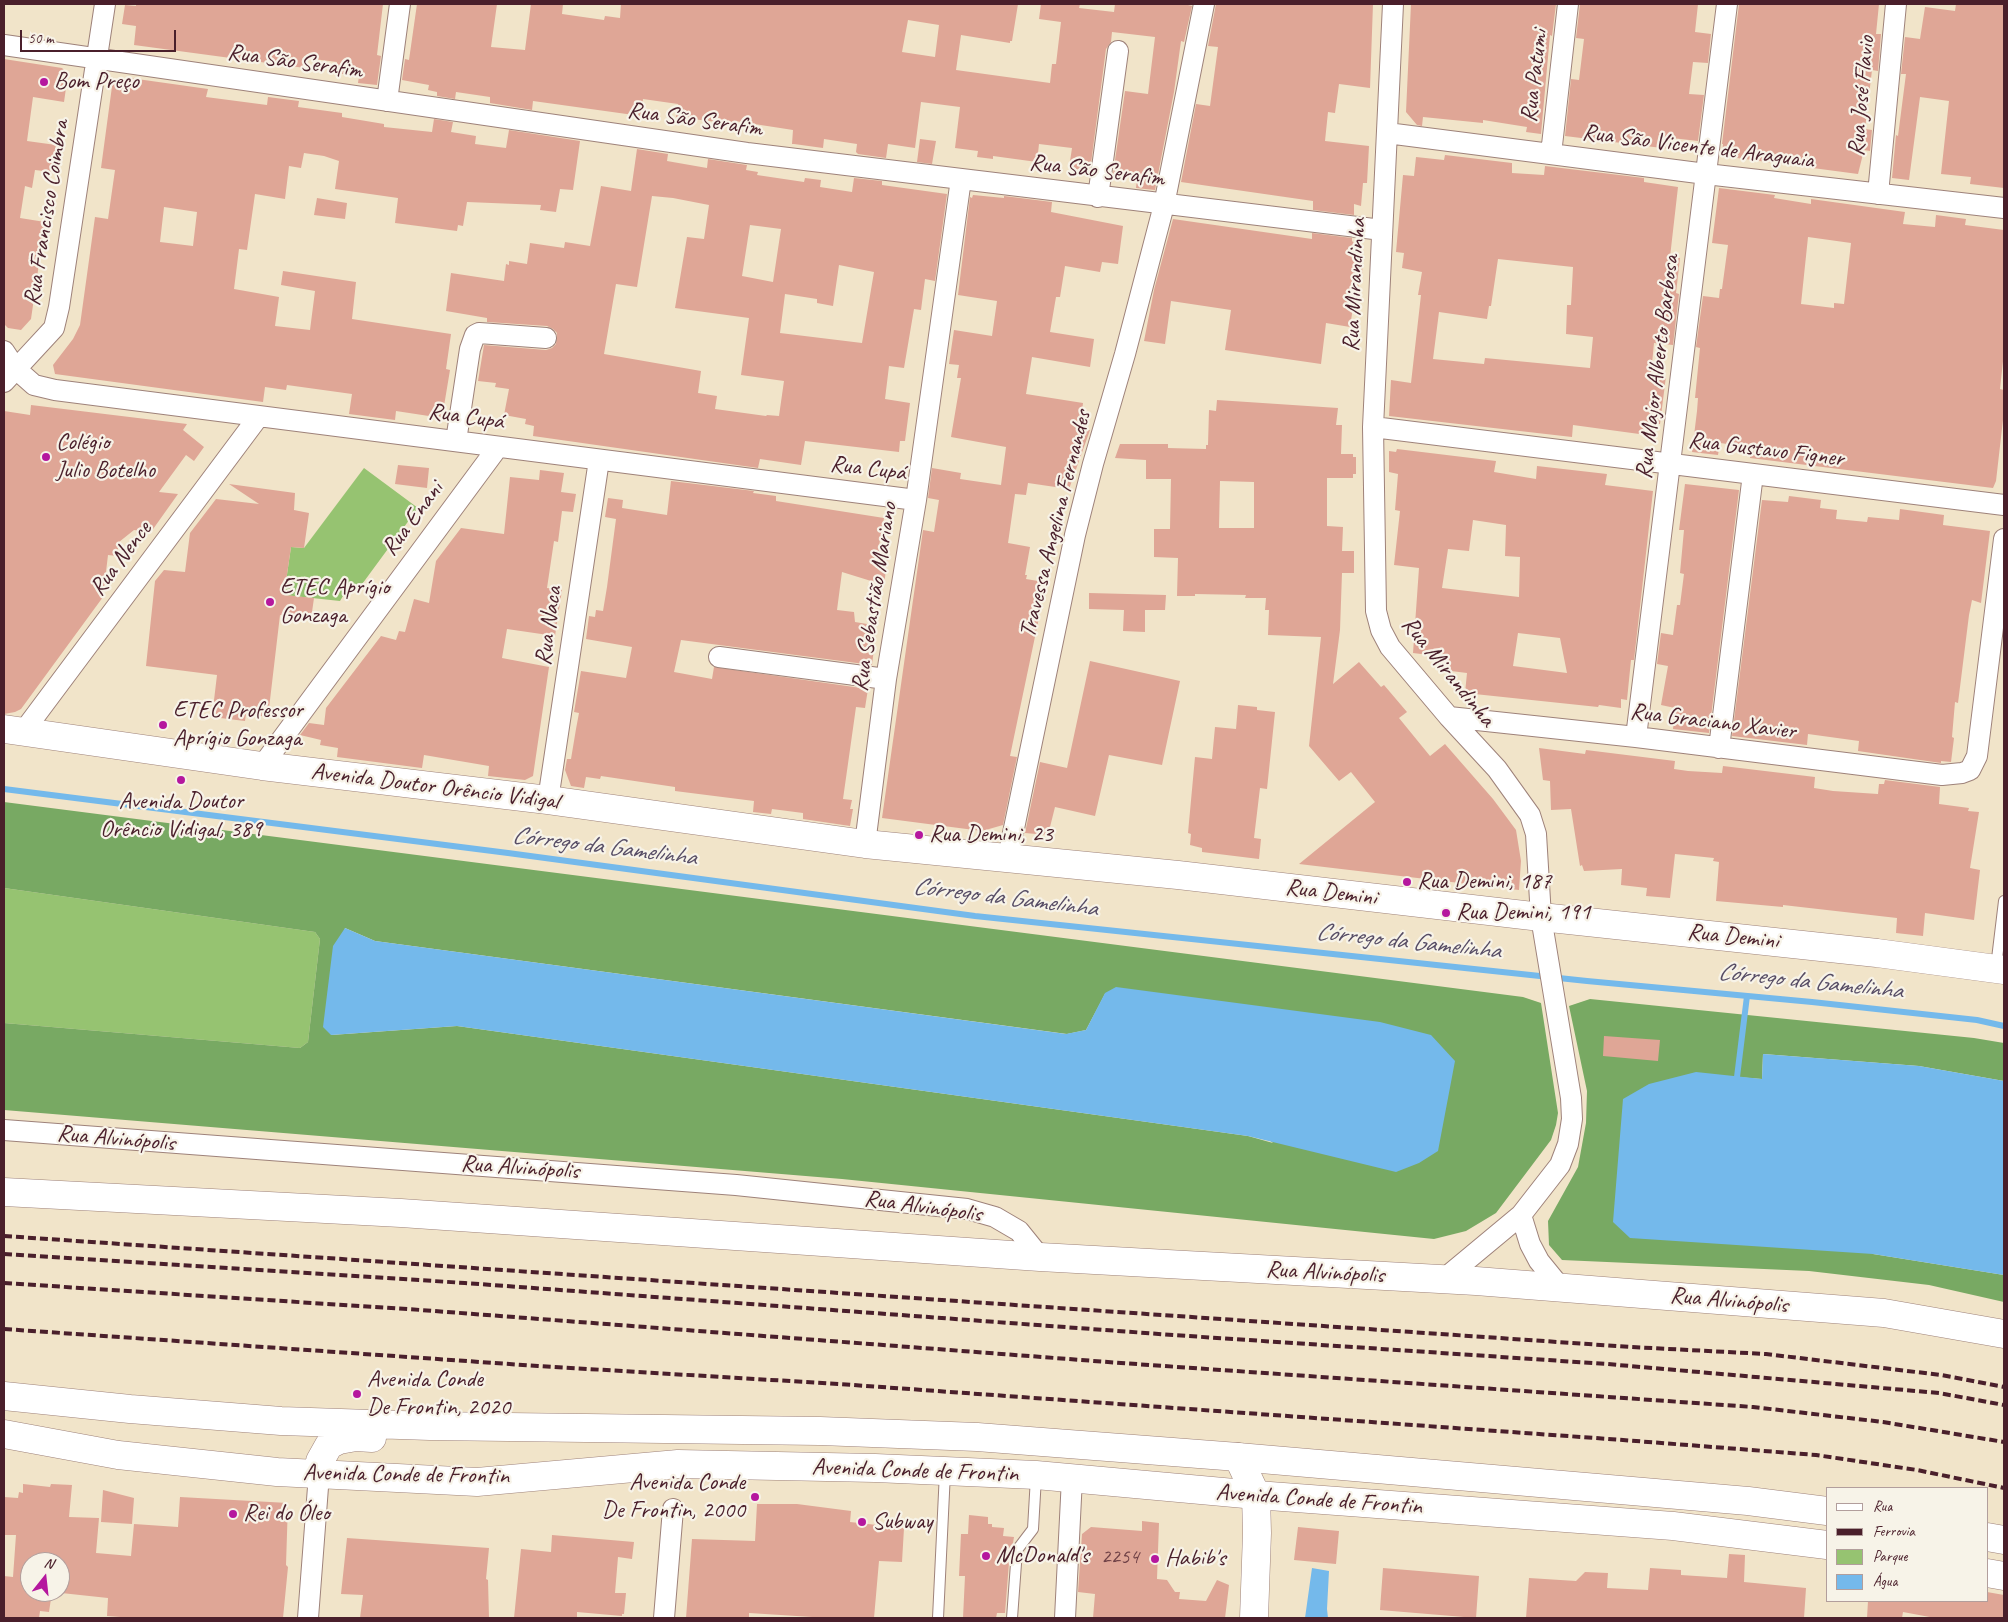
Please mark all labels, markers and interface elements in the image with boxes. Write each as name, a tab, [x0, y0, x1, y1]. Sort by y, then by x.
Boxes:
scale bar	[22, 20, 179, 52]
street label: Rua Patumi	[1515, 28, 1555, 124]
text: 50 m	[28, 29, 54, 48]
street label: Rua José Flavio	[1842, 35, 1882, 157]
street label: Rua São Serafim	[226, 38, 364, 86]
place label: Bom Preço	[54, 68, 139, 96]
marker: Bom Preço	[38, 76, 50, 88]
street label: Rua São Serafim	[626, 96, 764, 144]
street label: Rua Francisco Coimbra	[18, 118, 76, 308]
street label: Rua São Vicente de Araguaia	[1581, 119, 1815, 175]
street label: Rua São Serafim	[1028, 148, 1166, 194]
street label: Rua Mirandinha	[1337, 218, 1373, 352]
street label: Rua Major Alberto Barbosa	[1630, 253, 1686, 481]
street label: Rua Cupá	[426, 397, 506, 437]
street label: Travessa Angelina Fernandes	[1014, 407, 1098, 641]
street label: Rua Gustavo Figner	[1687, 426, 1845, 474]
place label: Colégio Julio Botelho	[56, 429, 155, 485]
street label: Rua Cupá	[829, 450, 907, 488]
marker: Colégio Julio Botelho	[40, 451, 52, 463]
street label: Rua Enani	[376, 476, 450, 562]
street label: Rua Sebastião Mariano	[846, 500, 904, 694]
street label: Rua Nence	[84, 516, 158, 602]
place label: ETEC Aprígio Gonzaga	[280, 574, 389, 630]
street label: Rua Naca	[529, 585, 569, 667]
marker: ETEC Aprígio Gonzaga	[264, 596, 276, 608]
street label: Rua Mirandinha	[1395, 611, 1501, 733]
place label: ETEC Professor Aprígio Gonzaga	[173, 697, 303, 753]
street label: Rua Graciano Xavier	[1629, 698, 1797, 746]
marker: ETEC Professor Aprígio Gonzaga	[157, 719, 169, 731]
street label: Avenida Doutor Orêncio Vidigal	[310, 758, 560, 816]
marker: Avenida Doutor Orêncio Vidigal, 389	[175, 774, 187, 786]
place label: Avenida Doutor Orêncio Vidigal, 389	[100, 788, 262, 844]
water label: Córrego da Gamelinha	[510, 821, 698, 873]
place label: Rua Demini, 23	[929, 821, 1053, 849]
marker: Rua Demini, 23	[913, 829, 925, 841]
place label: Rua Demini, 187	[1417, 868, 1552, 896]
water label: Córrego da Gamelinha	[911, 872, 1099, 924]
street label: Rua Demini	[1284, 873, 1378, 913]
marker: Rua Demini, 187	[1401, 876, 1413, 888]
place label: Rua Demini, 191	[1456, 899, 1591, 927]
marker: Rua Demini, 191	[1440, 907, 1452, 919]
water label: Córrego da Gamelinha	[1314, 917, 1502, 967]
street label: Rua Demini	[1686, 918, 1780, 956]
water label: Córrego da Gamelinha	[1716, 957, 1904, 1007]
street label: Rua Alvinópolis	[56, 1119, 176, 1159]
street label: Rua Alvinópolis	[460, 1149, 580, 1187]
street label: Rua Alvinópolis	[862, 1184, 984, 1230]
street label: Rua Alvinópolis	[1265, 1256, 1385, 1290]
street label: Rua Alvinópolis	[1669, 1281, 1789, 1321]
place label: Avenida Conde De Frontin, 2020	[367, 1366, 510, 1422]
marker: Avenida Conde De Frontin, 2020	[351, 1388, 363, 1400]
street label: Avenida Conde de Frontin	[811, 1453, 1019, 1489]
street label: Avenida Conde de Frontin	[303, 1459, 509, 1491]
place label: Avenida Conde De Frontin, 2000	[602, 1469, 745, 1525]
street label: Avenida Conde de Frontin	[1215, 1478, 1423, 1522]
legend	[1826, 1487, 1988, 1602]
marker: Avenida Conde De Frontin, 2000	[749, 1491, 761, 1503]
text: Rua	[1873, 1497, 1892, 1516]
place label: Rei do Óleo	[243, 1500, 330, 1528]
marker: Rei do Óleo	[227, 1508, 239, 1520]
place label: Subway	[872, 1508, 932, 1536]
marker: Subway	[856, 1516, 868, 1528]
text: Ferrovia	[1873, 1522, 1915, 1541]
place label: McDonald's	[996, 1542, 1089, 1570]
house number: 2254	[1101, 1544, 1139, 1570]
place label: Habib's	[1165, 1545, 1225, 1573]
text: Parque	[1873, 1547, 1907, 1566]
marker: McDonald's	[980, 1550, 992, 1562]
north arrow	[20, 1552, 70, 1602]
marker: Habib's	[1149, 1553, 1161, 1565]
text: N	[42, 1554, 56, 1572]
text: Água	[1873, 1572, 1897, 1591]

